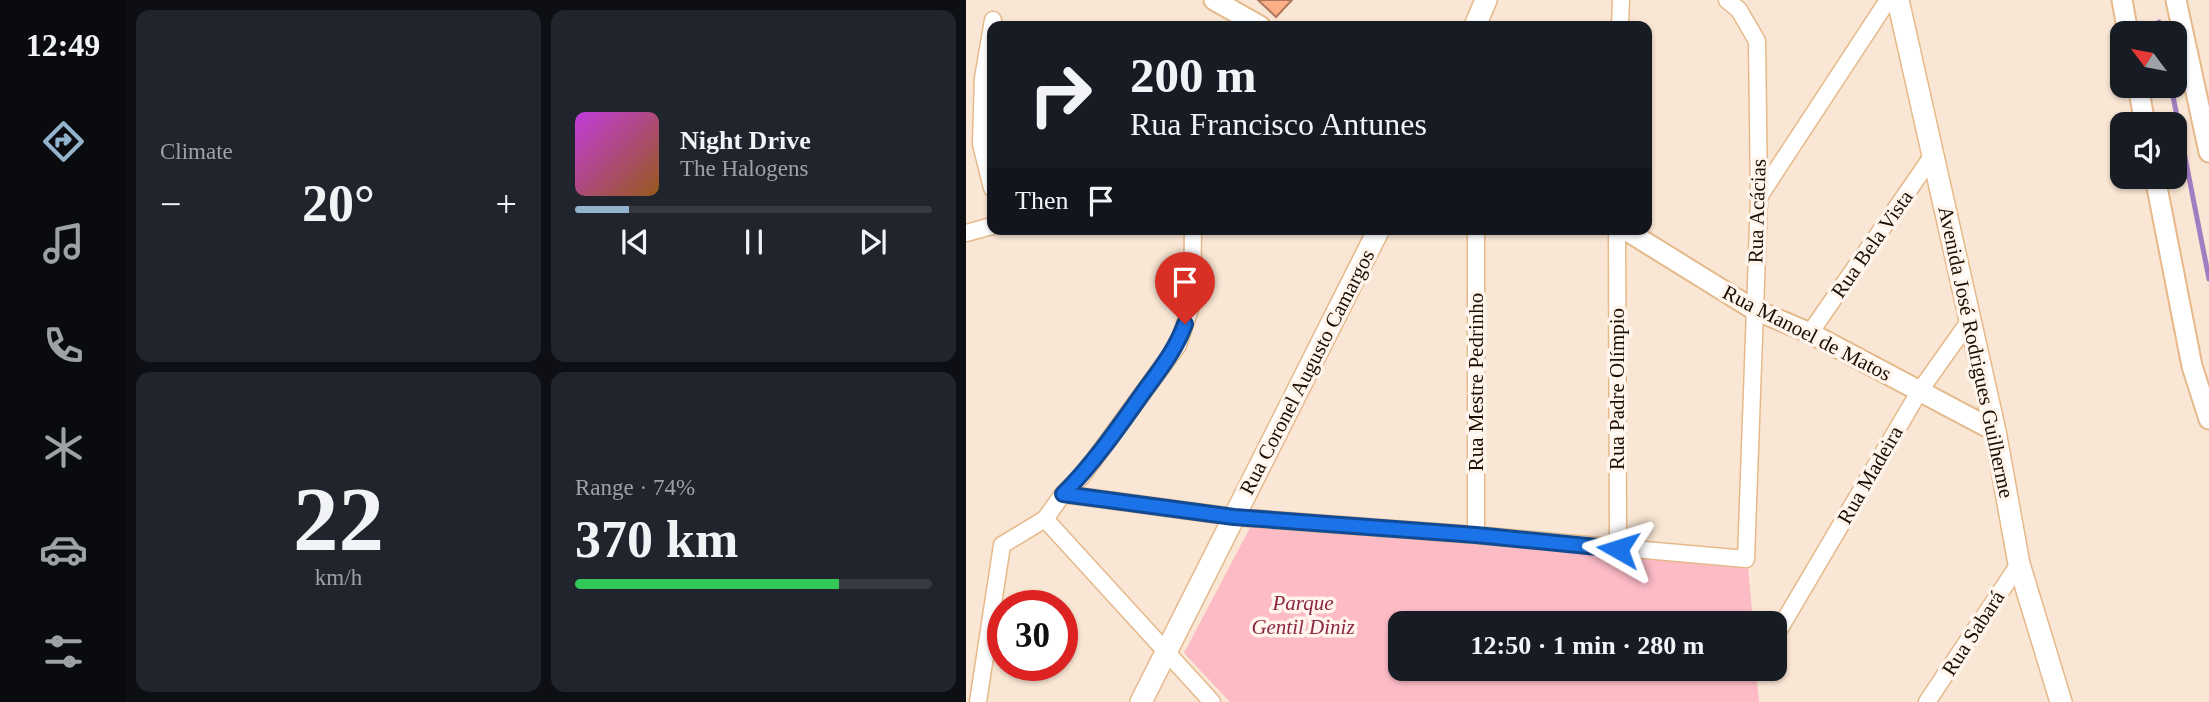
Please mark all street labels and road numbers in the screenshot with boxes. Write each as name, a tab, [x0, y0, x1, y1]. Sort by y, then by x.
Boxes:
street label: Rua Acácias	[1743, 158, 1771, 264]
street label: Rua Bela Vista	[1826, 185, 1918, 302]
street label: Avenida José Rodrigues Guilherme	[1933, 204, 2019, 500]
street label: Rua Coronel Augusto Camargos	[1235, 245, 1379, 499]
street label: Rua Manoel de Matos	[1719, 280, 1895, 386]
street label: Rua Mestre Pedrinho	[1464, 293, 1488, 471]
street label: Rua Padre Olímpio	[1605, 308, 1629, 470]
street label: Rua Madeira	[1832, 421, 1908, 528]
street label: Rua Sabará	[1937, 586, 2010, 680]

